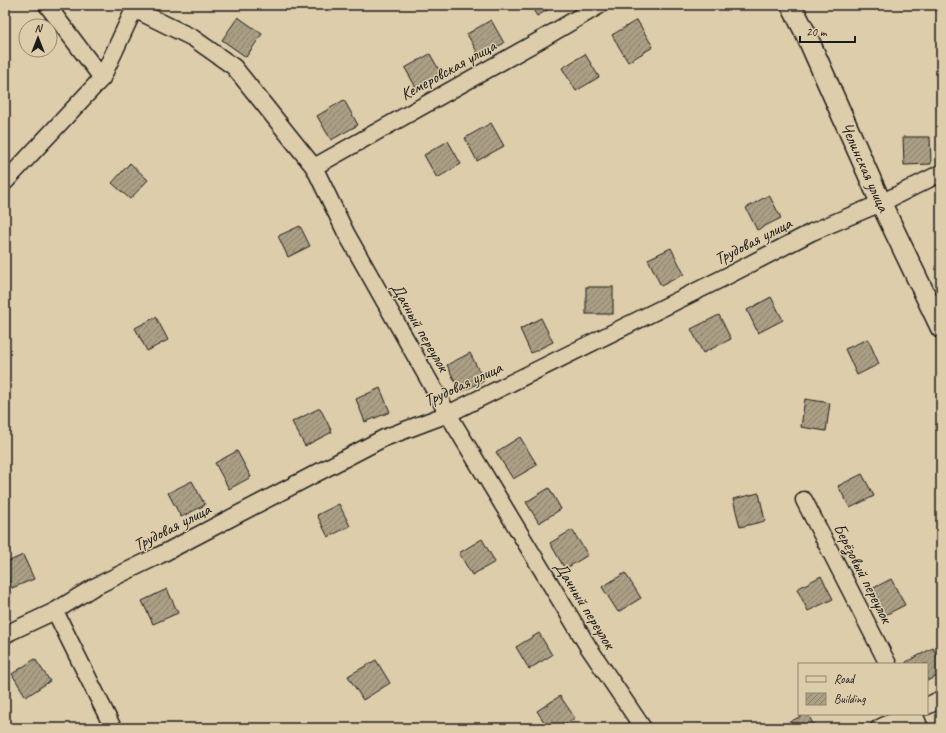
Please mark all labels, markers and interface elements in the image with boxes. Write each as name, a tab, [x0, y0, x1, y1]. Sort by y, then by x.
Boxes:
north arrow	[18, 18, 58, 58]
scale bar	[800, 18, 855, 44]
text: N	[35, 21, 44, 35]
text: 20 m	[806, 24, 828, 40]
street label: Кемеровская улица	[397, 35, 500, 105]
street label: Челинская улица	[836, 119, 895, 216]
street label: Трудовая улица	[711, 212, 796, 269]
street label: Дачный переулок	[386, 279, 455, 377]
street label: Трудовая улица	[421, 356, 507, 411]
street label: Трудовая улица	[130, 498, 215, 555]
street label: Берёзовый переулок	[828, 520, 898, 628]
street label: Дачный переулок	[550, 557, 621, 654]
legend	[798, 663, 928, 715]
text: Road	[834, 671, 856, 687]
text: Building	[834, 691, 866, 707]

